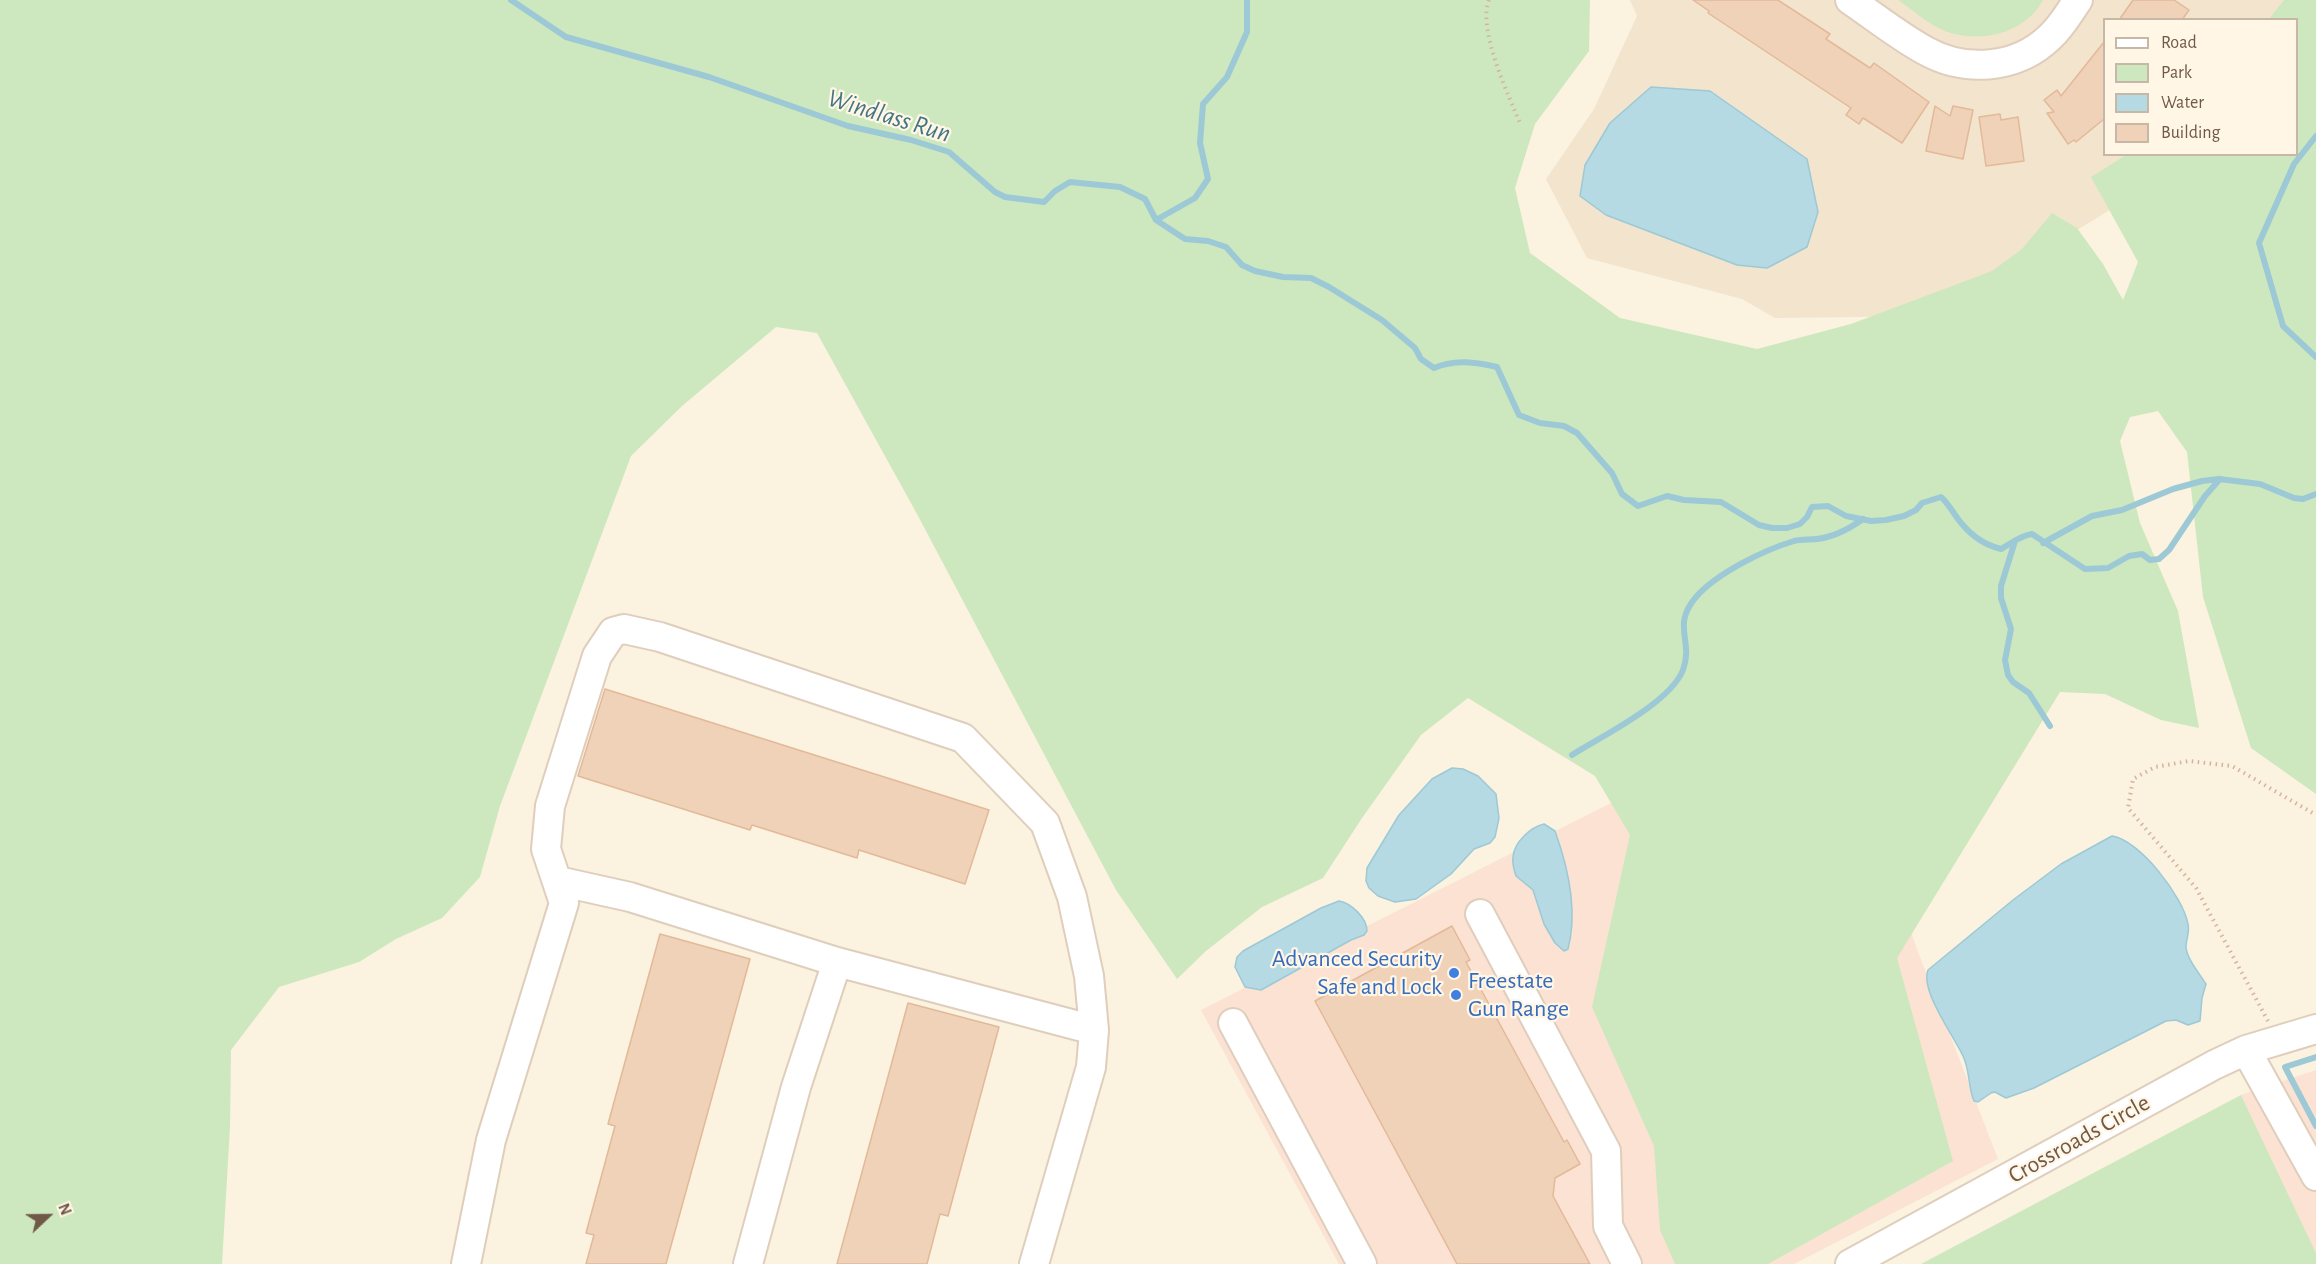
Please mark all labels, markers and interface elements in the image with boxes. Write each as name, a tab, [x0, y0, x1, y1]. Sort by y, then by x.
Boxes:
legend	[2103, 18, 2298, 156]
text: Road	[2161, 34, 2197, 52]
text: Park	[2161, 64, 2192, 82]
water label: Windlass Run	[824, 82, 954, 150]
text: Water	[2161, 94, 2204, 112]
text: Building	[2161, 124, 2220, 142]
place label: Advanced Security Safe and Lock	[1272, 945, 1442, 1001]
marker: Advanced Security Safe and Lock	[1447, 966, 1461, 980]
place label: Freestate Gun Range	[1468, 967, 1569, 1023]
marker: Freestate Gun Range	[1449, 988, 1463, 1002]
street label: Crossroads Circle	[2003, 1088, 2155, 1190]
north arrow	[18, 1186, 78, 1246]
text: N	[55, 1201, 74, 1217]

